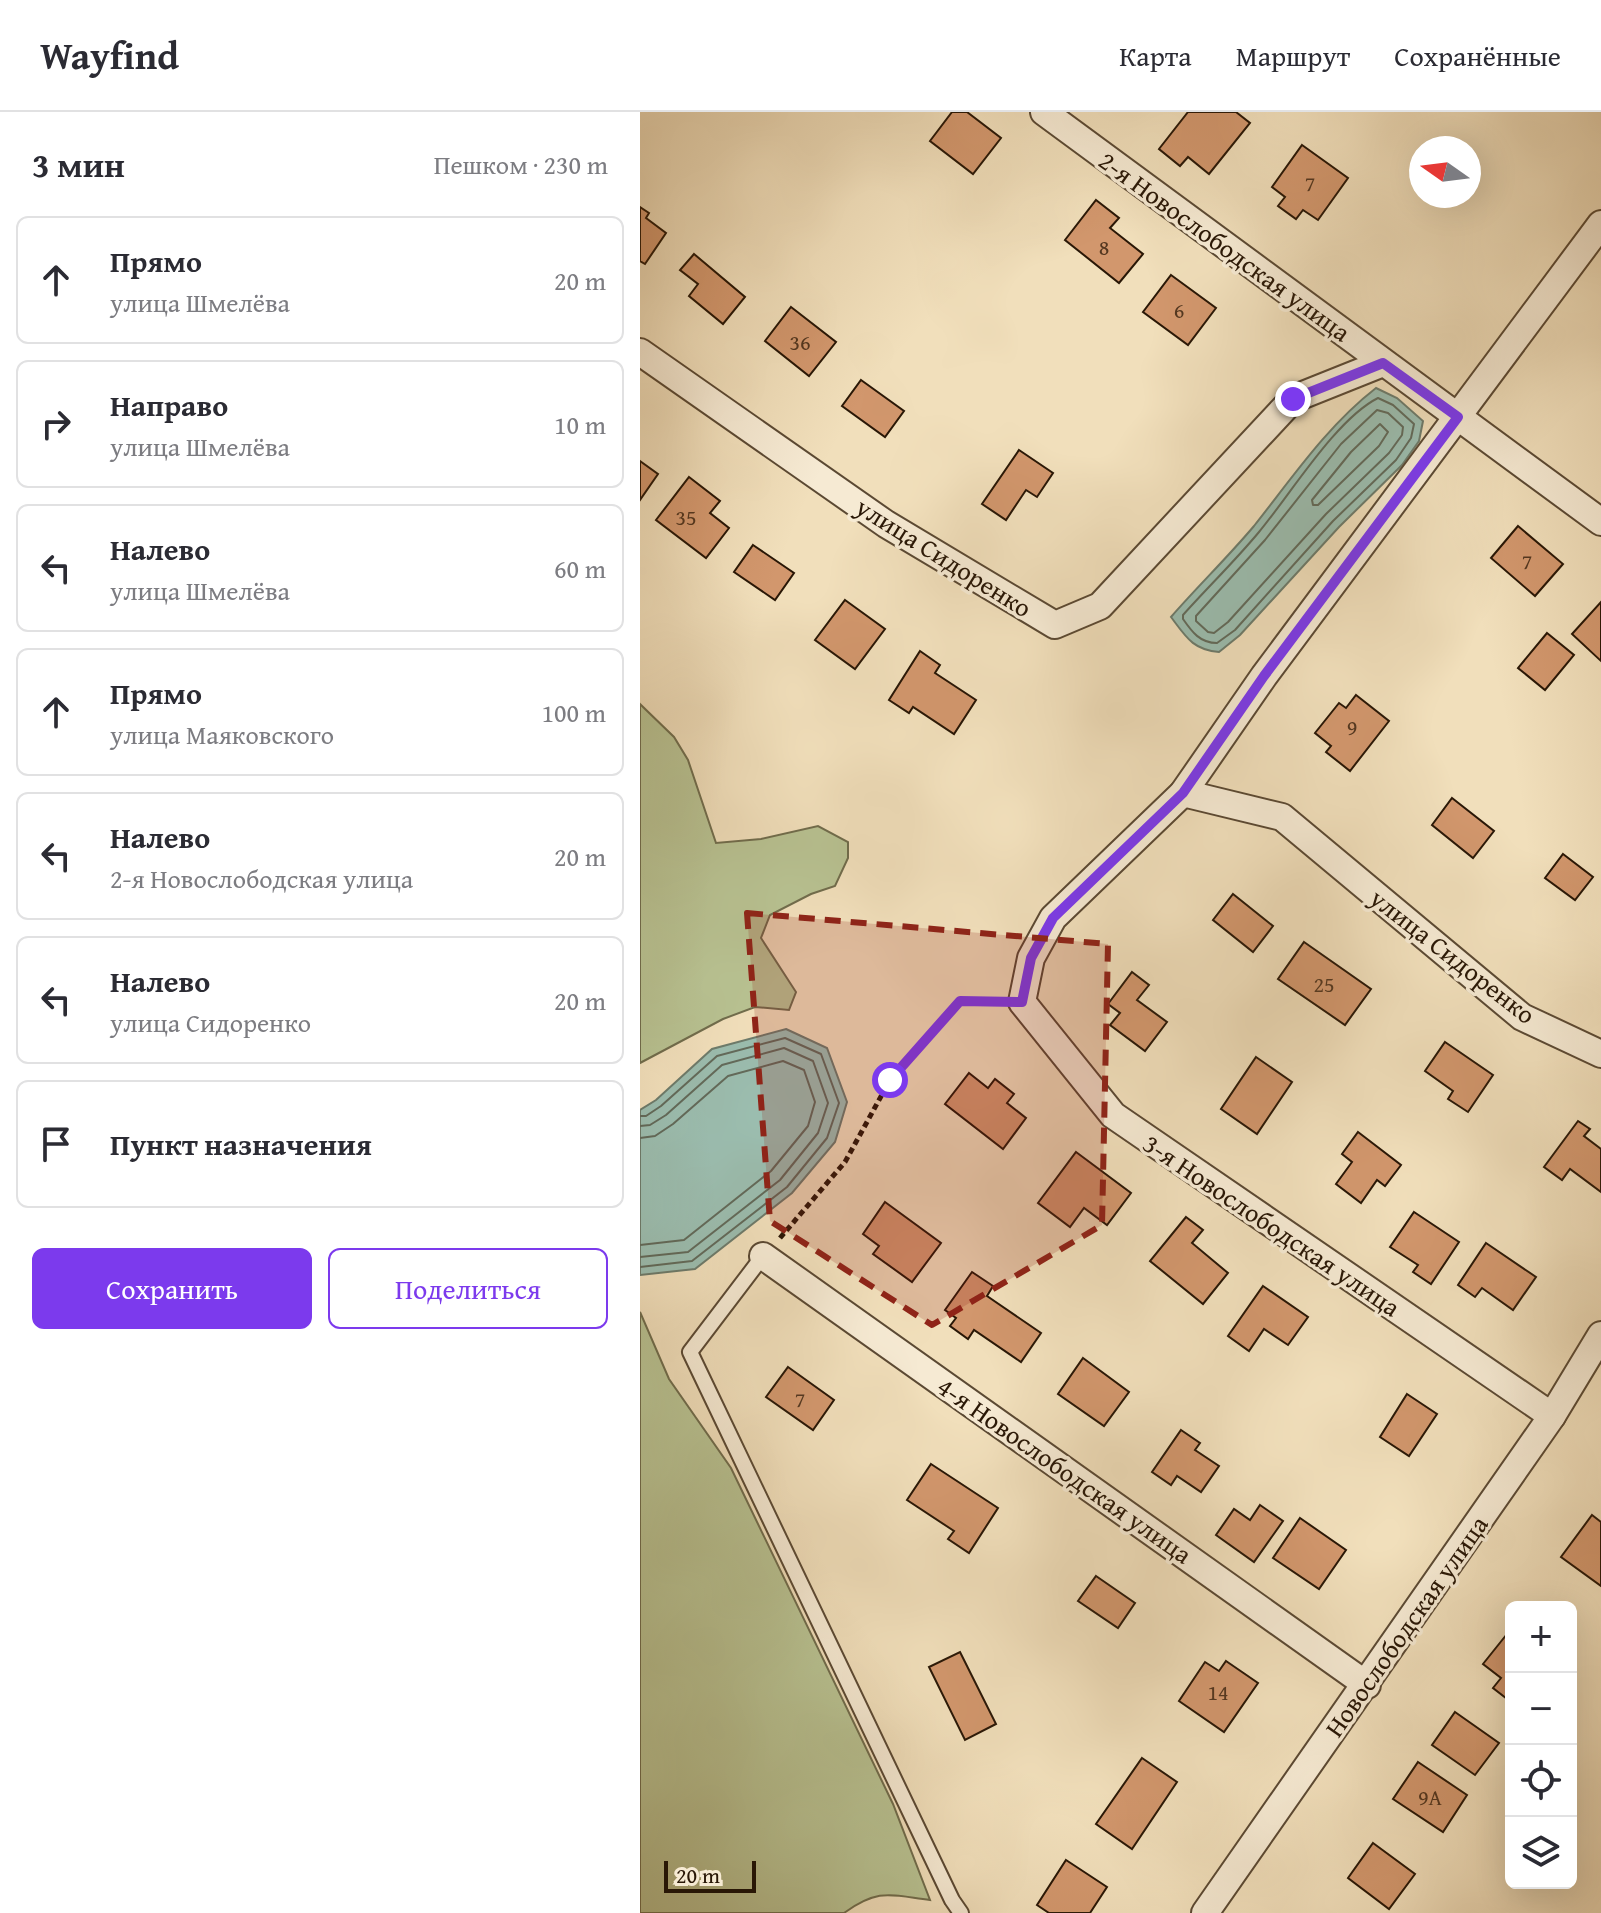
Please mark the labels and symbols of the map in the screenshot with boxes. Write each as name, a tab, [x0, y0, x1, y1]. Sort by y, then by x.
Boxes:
north arrow	[1409, 136, 1481, 208]
street label: 2-я Новослободская улица	[1091, 141, 1360, 351]
house number: 7	[1305, 167, 1315, 199]
house number: 8	[1099, 231, 1109, 263]
house number: 6	[1174, 294, 1184, 326]
house number: 36	[789, 326, 811, 358]
route end	[1275, 381, 1311, 417]
street label: улица Сидоренко	[848, 487, 1040, 627]
house number: 35	[675, 501, 697, 533]
house number: 7	[1522, 545, 1532, 577]
house number: 9	[1347, 711, 1357, 743]
street label: улица Сидоренко	[1361, 878, 1544, 1033]
house number: 25	[1313, 968, 1335, 1000]
route start	[872, 1062, 908, 1098]
street label: 3-я Новослободская улица	[1135, 1124, 1409, 1326]
street label: 4-я Новослободская улица	[930, 1367, 1201, 1573]
house number: 7	[795, 1383, 805, 1415]
street label: Новослободская улица	[1315, 1507, 1498, 1745]
house number: 14	[1207, 1676, 1229, 1708]
house number: 9А	[1418, 1781, 1443, 1813]
scale bar	[664, 1857, 756, 1893]

